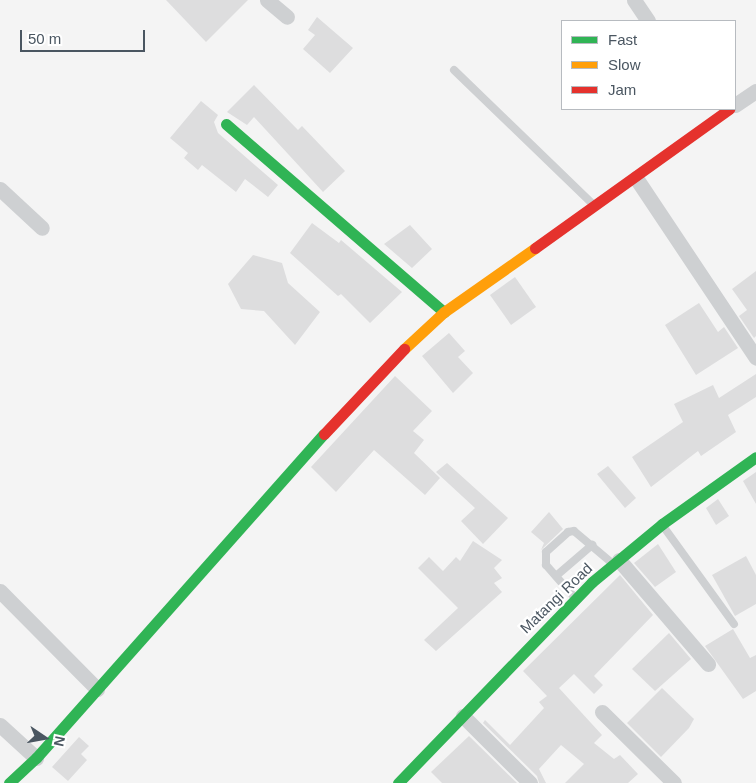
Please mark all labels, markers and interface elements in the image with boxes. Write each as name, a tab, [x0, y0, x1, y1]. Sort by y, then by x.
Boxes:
scale bar	[22, 20, 148, 52]
legend	[561, 20, 736, 110]
text: 50 m	[28, 30, 61, 47]
text: Fast	[608, 31, 637, 48]
text: Slow	[608, 56, 641, 73]
text: Jam	[608, 81, 636, 98]
street label: Matangi Road	[516, 559, 596, 637]
north arrow	[20, 713, 70, 763]
text: N	[51, 735, 69, 748]

